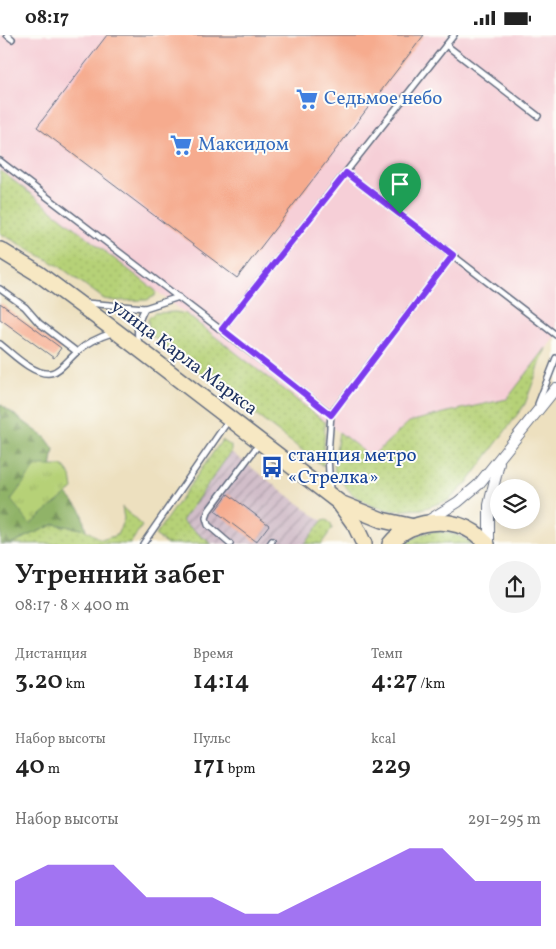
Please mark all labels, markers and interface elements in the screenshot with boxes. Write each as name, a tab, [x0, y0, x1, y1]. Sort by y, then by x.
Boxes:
text: 08:17	[25, 5, 69, 31]
supermarket icon: Седьмое небо	[294, 86, 320, 112]
place label: Седьмое небо	[324, 86, 442, 112]
supermarket icon: Максидом	[168, 132, 194, 158]
place label: Максидом	[198, 132, 289, 158]
pin	[379, 163, 421, 214]
icon: arrive	[386, 170, 414, 198]
street label: улица Карла Маркса	[105, 294, 263, 422]
place label: станция метро «Стрелка»	[288, 443, 417, 491]
bus stop icon: станция метро «Стрелка»	[259, 454, 285, 480]
map controls	[490, 479, 540, 529]
button: layers	[490, 479, 540, 529]
text: Утренний забег	[15, 556, 224, 595]
button: share	[489, 561, 541, 613]
text: 08:17 · 8 × 400 m	[15, 595, 130, 617]
text: Дистанция	[15, 645, 87, 664]
text: Время	[193, 645, 233, 664]
text: Темп	[371, 645, 403, 664]
text: 3.20	[15, 664, 63, 699]
text: 14:14	[193, 664, 250, 699]
text: 4:27	[371, 664, 417, 699]
text: km	[63, 675, 85, 694]
text: /km	[417, 675, 445, 694]
text: Набор высоты	[15, 730, 106, 749]
text: Пульс	[193, 730, 231, 749]
text: kcal	[371, 730, 396, 749]
text: 40	[15, 749, 45, 784]
text: 171	[193, 749, 225, 784]
text: 229	[371, 749, 411, 784]
text: m	[45, 760, 60, 779]
text: bpm	[225, 760, 256, 779]
text: Набор высоты	[15, 809, 119, 831]
text: 291–295 m	[468, 809, 541, 831]

